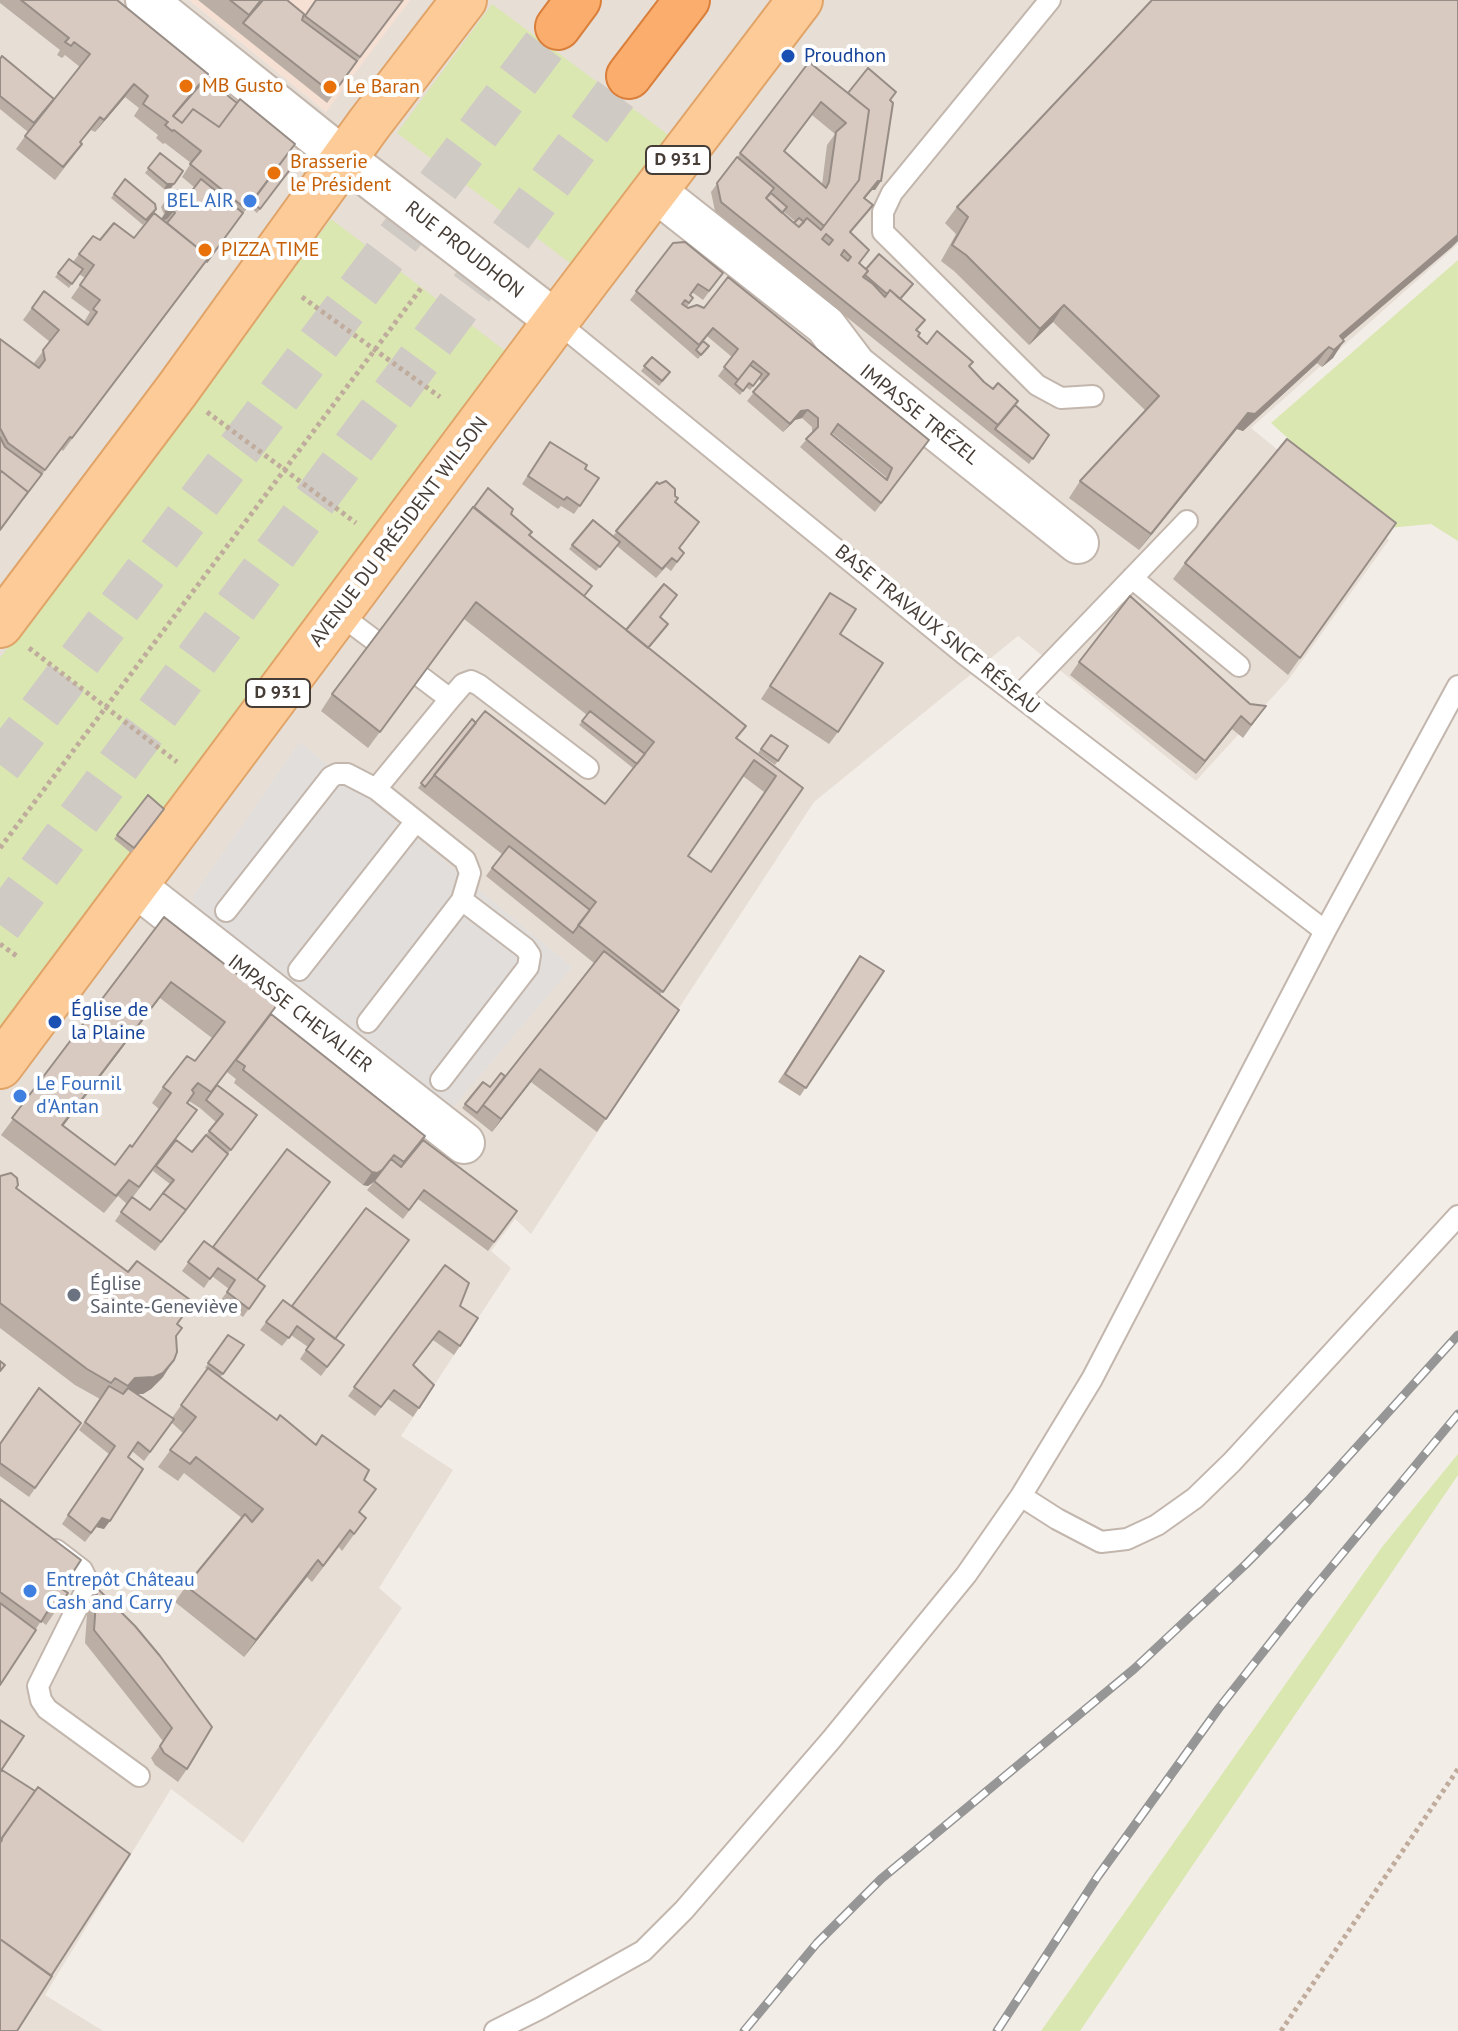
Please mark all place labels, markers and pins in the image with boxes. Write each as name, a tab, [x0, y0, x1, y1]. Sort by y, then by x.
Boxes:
place label: Proudhon	[804, 44, 886, 68]
marker: Proudhon	[779, 47, 797, 65]
place label: MB Gusto	[202, 74, 284, 98]
place label: Le Baran	[346, 75, 420, 99]
marker: MB Gusto	[177, 77, 195, 95]
marker: Le Baran	[321, 78, 339, 96]
place label: Brasserie le Président	[290, 150, 391, 197]
marker: Brasserie le Président	[265, 164, 283, 182]
place label: BEL AIR	[167, 189, 234, 213]
marker: BEL AIR	[241, 192, 259, 210]
place label: PIZZA TIME	[221, 238, 319, 262]
marker: PIZZA TIME	[196, 241, 214, 259]
place label: Église de la Plaine	[71, 998, 148, 1045]
marker: Église de la Plaine	[46, 1013, 64, 1031]
place label: Le Fournil d'Antan	[36, 1072, 121, 1119]
marker: Le Fournil d'Antan	[11, 1087, 29, 1105]
place label: Église Sainte-Geneviève	[90, 1272, 238, 1319]
marker: Église Sainte-Geneviève	[65, 1286, 83, 1304]
place label: Entrepôt Château Cash and Carry	[46, 1568, 195, 1615]
marker: Entrepôt Château Cash and Carry	[21, 1582, 39, 1600]

